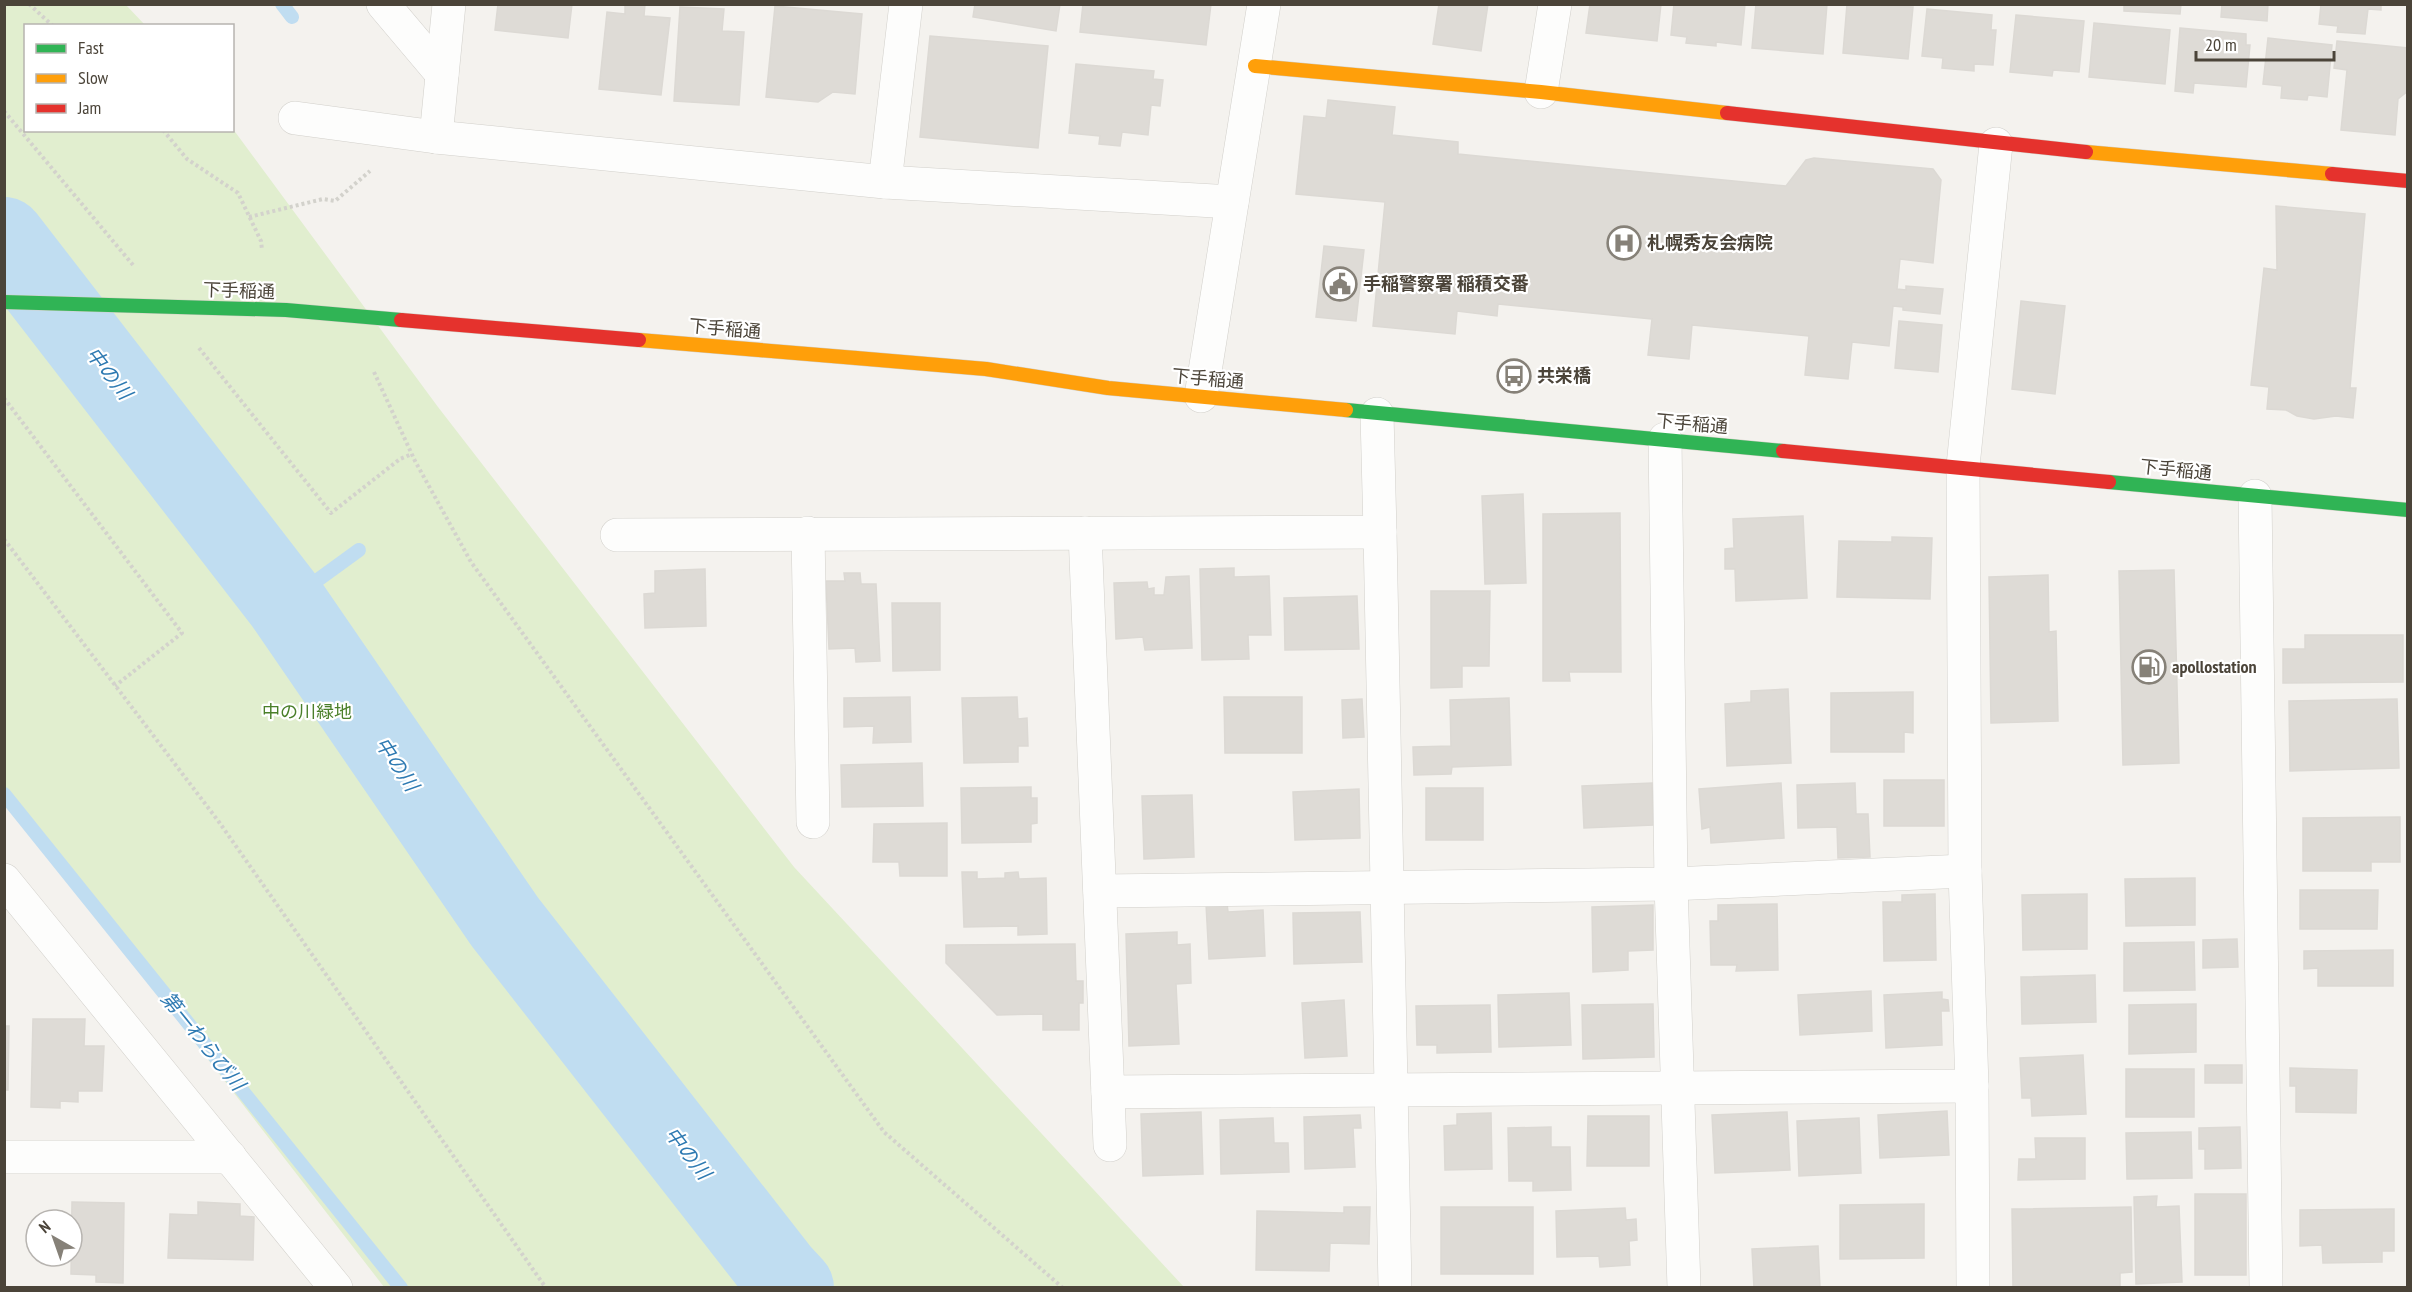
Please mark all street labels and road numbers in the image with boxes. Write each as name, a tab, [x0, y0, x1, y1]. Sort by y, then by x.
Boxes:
street label: 下手稲通	[203, 278, 275, 303]
street label: 下手稲通	[688, 314, 762, 343]
street label: 下手稲通	[1171, 364, 1245, 393]
street label: 下手稲通	[1655, 409, 1729, 438]
street label: 下手稲通	[2139, 454, 2213, 485]

